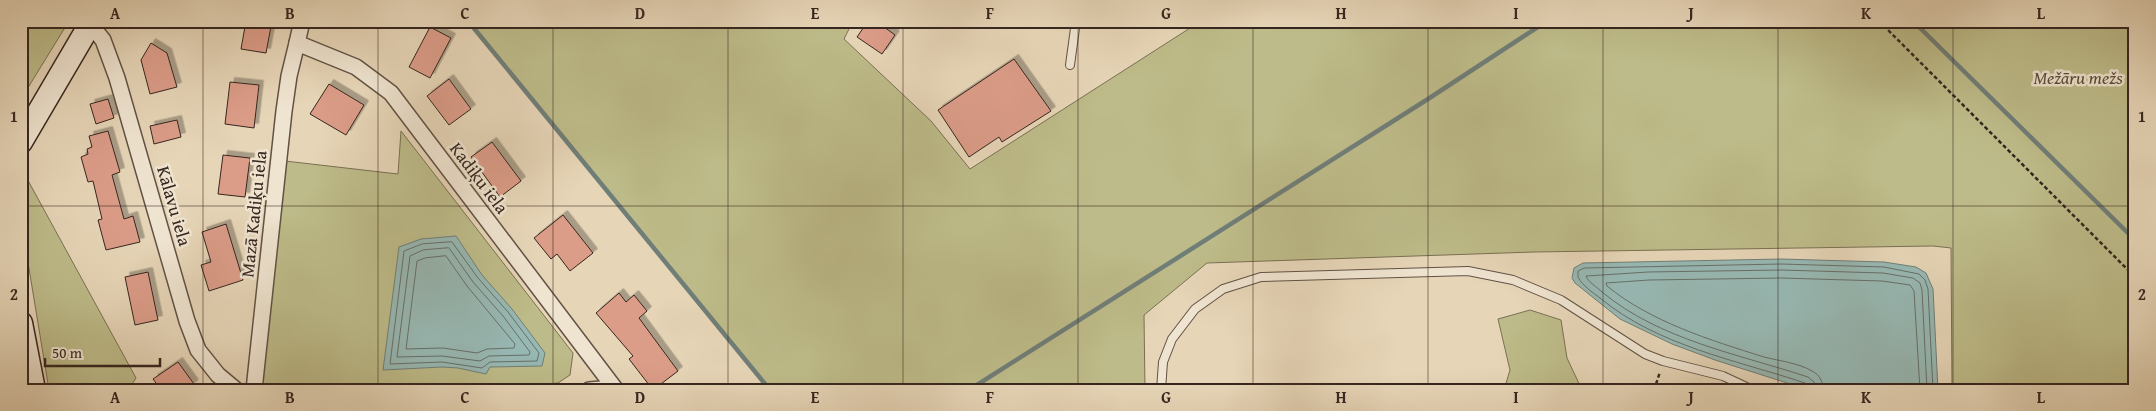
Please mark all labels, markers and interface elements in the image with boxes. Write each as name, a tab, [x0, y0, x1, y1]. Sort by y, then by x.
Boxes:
text: A	[110, 1, 121, 25]
text: B	[285, 1, 295, 25]
text: C	[460, 1, 470, 25]
text: D	[635, 1, 645, 25]
text: E	[811, 1, 820, 25]
text: F	[986, 1, 994, 25]
text: G	[1161, 1, 1171, 25]
text: H	[1335, 1, 1347, 25]
text: I	[1513, 1, 1519, 25]
text: J	[1685, 1, 1694, 25]
text: K	[1861, 1, 1872, 25]
text: L	[2037, 1, 2046, 25]
park label: Mežāru mežs	[2033, 64, 2123, 91]
text: 1	[10, 104, 18, 128]
text: 1	[2138, 104, 2146, 128]
street label: Kadiķu iela	[443, 136, 516, 220]
street label: Mazā Kadiķu iela	[233, 149, 274, 279]
street label: Kālavu iela	[150, 163, 199, 250]
text: 2	[10, 282, 18, 306]
text: 2	[2138, 282, 2146, 306]
scale bar	[45, 336, 160, 368]
text: 50 m	[52, 342, 83, 363]
text: A	[110, 385, 121, 409]
text: B	[285, 385, 295, 409]
text: C	[460, 385, 470, 409]
text: D	[635, 385, 645, 409]
text: E	[811, 385, 820, 409]
text: F	[986, 385, 994, 409]
text: G	[1161, 385, 1171, 409]
text: H	[1335, 385, 1347, 409]
text: I	[1513, 385, 1519, 409]
text: J	[1685, 385, 1694, 409]
text: K	[1861, 385, 1872, 409]
text: L	[2037, 385, 2046, 409]

